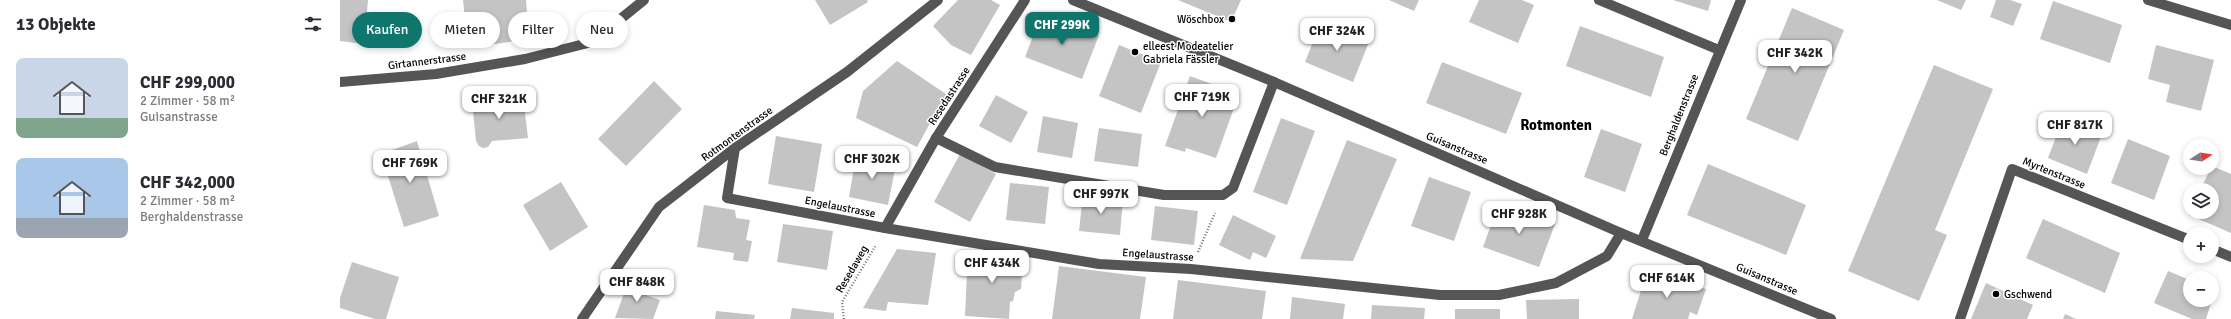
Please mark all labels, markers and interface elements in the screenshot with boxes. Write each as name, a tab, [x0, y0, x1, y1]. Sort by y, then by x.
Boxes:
chip: Kaufen	[352, 12, 422, 48]
chip: Mieten	[430, 12, 500, 48]
chip: Filter	[508, 12, 568, 48]
chip: Neu	[576, 12, 628, 48]
pin: CHF 299K	[1021, 12, 1103, 46]
icon: filters	[302, 13, 324, 35]
place label: Wöschbox	[1177, 13, 1224, 26]
text: 13 Objekte	[16, 14, 96, 35]
marker: Wöschbox	[1227, 14, 1237, 24]
text: CHF 299K	[1034, 17, 1090, 33]
pin: CHF 324K	[1296, 18, 1378, 52]
text: CHF 324K	[1309, 23, 1365, 39]
place label: elleest Modeatelier Gabriela Fässler	[1143, 40, 1233, 66]
pin: CHF 342K	[1754, 40, 1836, 74]
text: CHF 342K	[1767, 45, 1823, 61]
marker: elleest Modeatelier Gabriela Fässler	[1130, 47, 1140, 57]
street label: Girtannerstrasse	[387, 50, 467, 72]
street label: Resedastrasse	[925, 64, 973, 128]
text: CHF 299,000	[140, 72, 235, 93]
street label: Berghaldenstrasse	[1657, 72, 1701, 158]
icon: home	[48, 74, 96, 122]
pin: CHF 719K	[1161, 84, 1243, 118]
pin: CHF 321K	[458, 86, 540, 120]
text: CHF 719K	[1174, 89, 1230, 105]
text: CHF 321K	[471, 91, 527, 107]
text: 2 Zimmer · 58 m²	[140, 93, 235, 109]
street label: Rotmontenstrasse	[699, 104, 775, 164]
text: Guisanstrasse	[140, 109, 218, 125]
pin: CHF 817K	[2034, 112, 2116, 146]
district label: Rotmonten	[1520, 116, 1592, 134]
text: CHF 817K	[2047, 117, 2103, 133]
street label: Guisanstrasse	[1424, 129, 1490, 167]
north arrow	[2183, 139, 2219, 175]
map controls	[2183, 139, 2219, 307]
pin: CHF 302K	[831, 146, 913, 180]
pin: CHF 769K	[369, 150, 451, 184]
text: CHF 302K	[844, 151, 900, 167]
street label: Myrtenstrasse	[2021, 154, 2087, 192]
text: CHF 769K	[382, 155, 438, 171]
text: CHF 342,000	[140, 172, 235, 193]
icon: home	[48, 174, 96, 222]
pin: CHF 997K	[1060, 181, 1142, 215]
button: layers	[2183, 183, 2219, 219]
text: CHF 997K	[1073, 186, 1129, 202]
text: 2 Zimmer · 58 m²	[140, 193, 235, 209]
street label: Engelaustrasse	[804, 194, 876, 220]
pin: CHF 928K	[1478, 201, 1560, 235]
text: CHF 928K	[1491, 206, 1547, 222]
text: Berghaldenstrasse	[140, 209, 243, 225]
button: +	[2183, 227, 2219, 263]
street label: Resedaweg	[833, 243, 871, 295]
street label: Engelaustrasse	[1122, 246, 1194, 264]
pin: CHF 434K	[951, 250, 1033, 284]
text: CHF 434K	[964, 255, 1020, 271]
street label: Guisanstrasse	[1734, 260, 1800, 298]
pin: CHF 614K	[1626, 265, 1708, 299]
pin: CHF 848K	[596, 269, 678, 303]
text: CHF 614K	[1639, 270, 1695, 286]
button: −	[2183, 271, 2219, 307]
text: CHF 848K	[609, 274, 665, 290]
place label: Gschwend	[2004, 288, 2052, 301]
marker: Gschwend	[1991, 289, 2001, 299]

